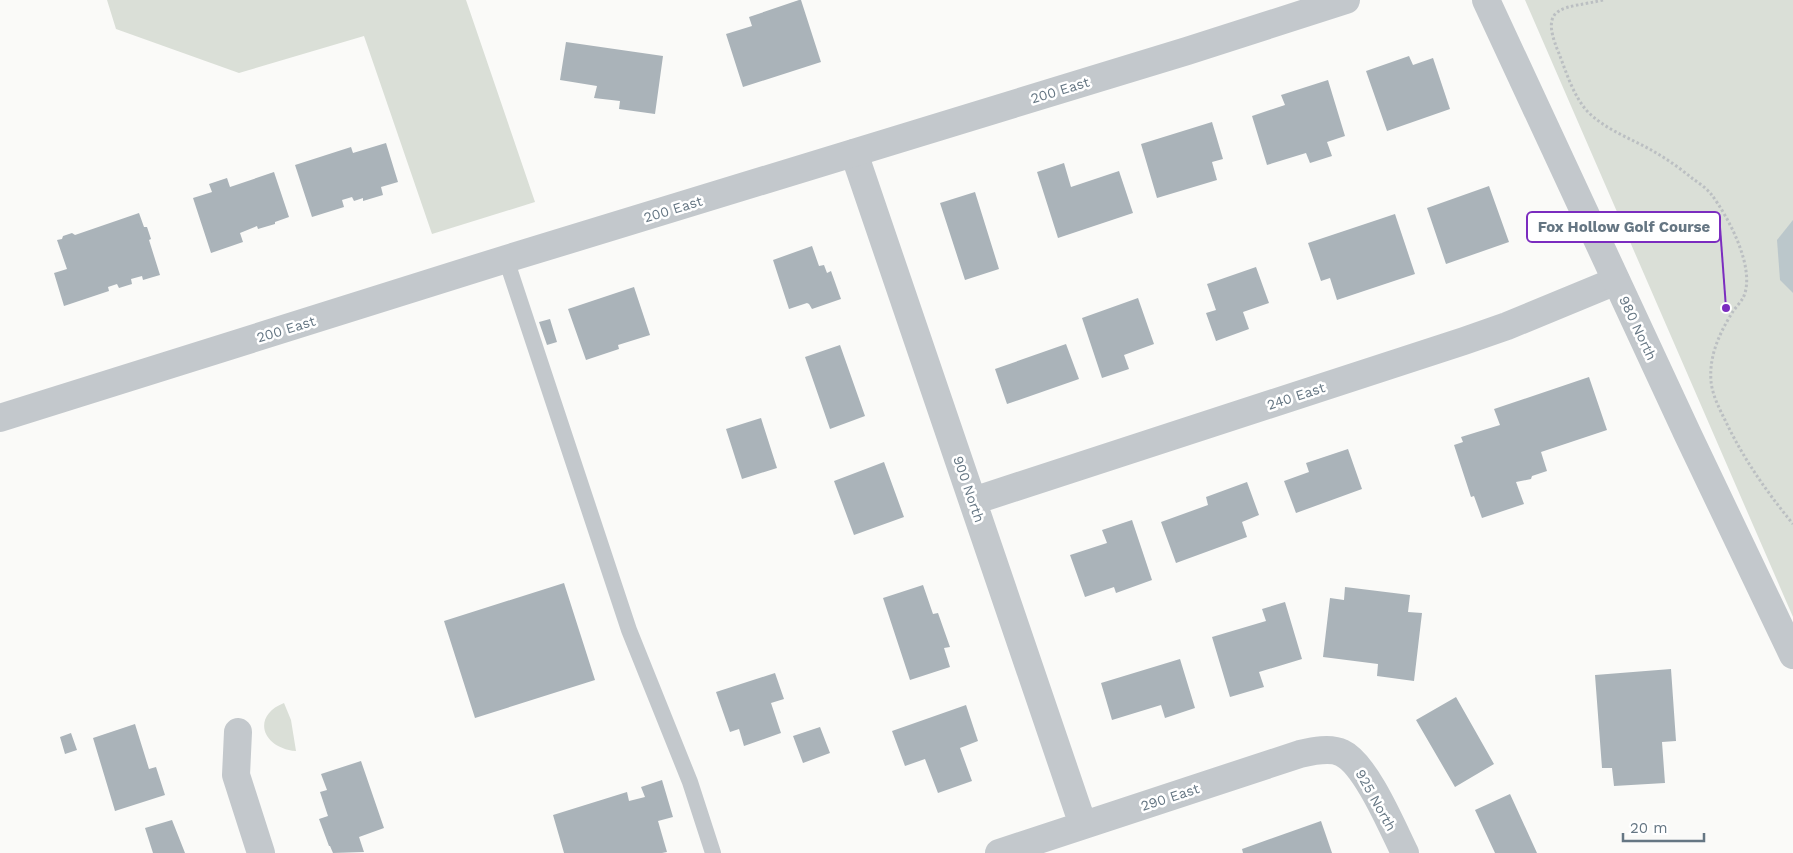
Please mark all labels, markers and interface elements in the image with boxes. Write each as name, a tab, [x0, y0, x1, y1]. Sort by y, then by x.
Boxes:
street label: 200 East	[1029, 73, 1091, 106]
street label: 200 East	[642, 192, 704, 225]
callout: Fox Hollow Golf Course	[1527, 212, 1720, 242]
text: Fox Hollow Golf Course	[1538, 218, 1711, 236]
street label: 980 North	[1616, 293, 1660, 363]
street label: 200 East	[255, 312, 317, 345]
street label: 240 East	[1265, 379, 1327, 413]
street label: 900 North	[950, 454, 988, 524]
street label: 925 North	[1352, 766, 1400, 834]
street label: 290 East	[1139, 780, 1201, 814]
scale bar	[1623, 810, 1704, 842]
text: 20 m	[1630, 819, 1668, 837]

